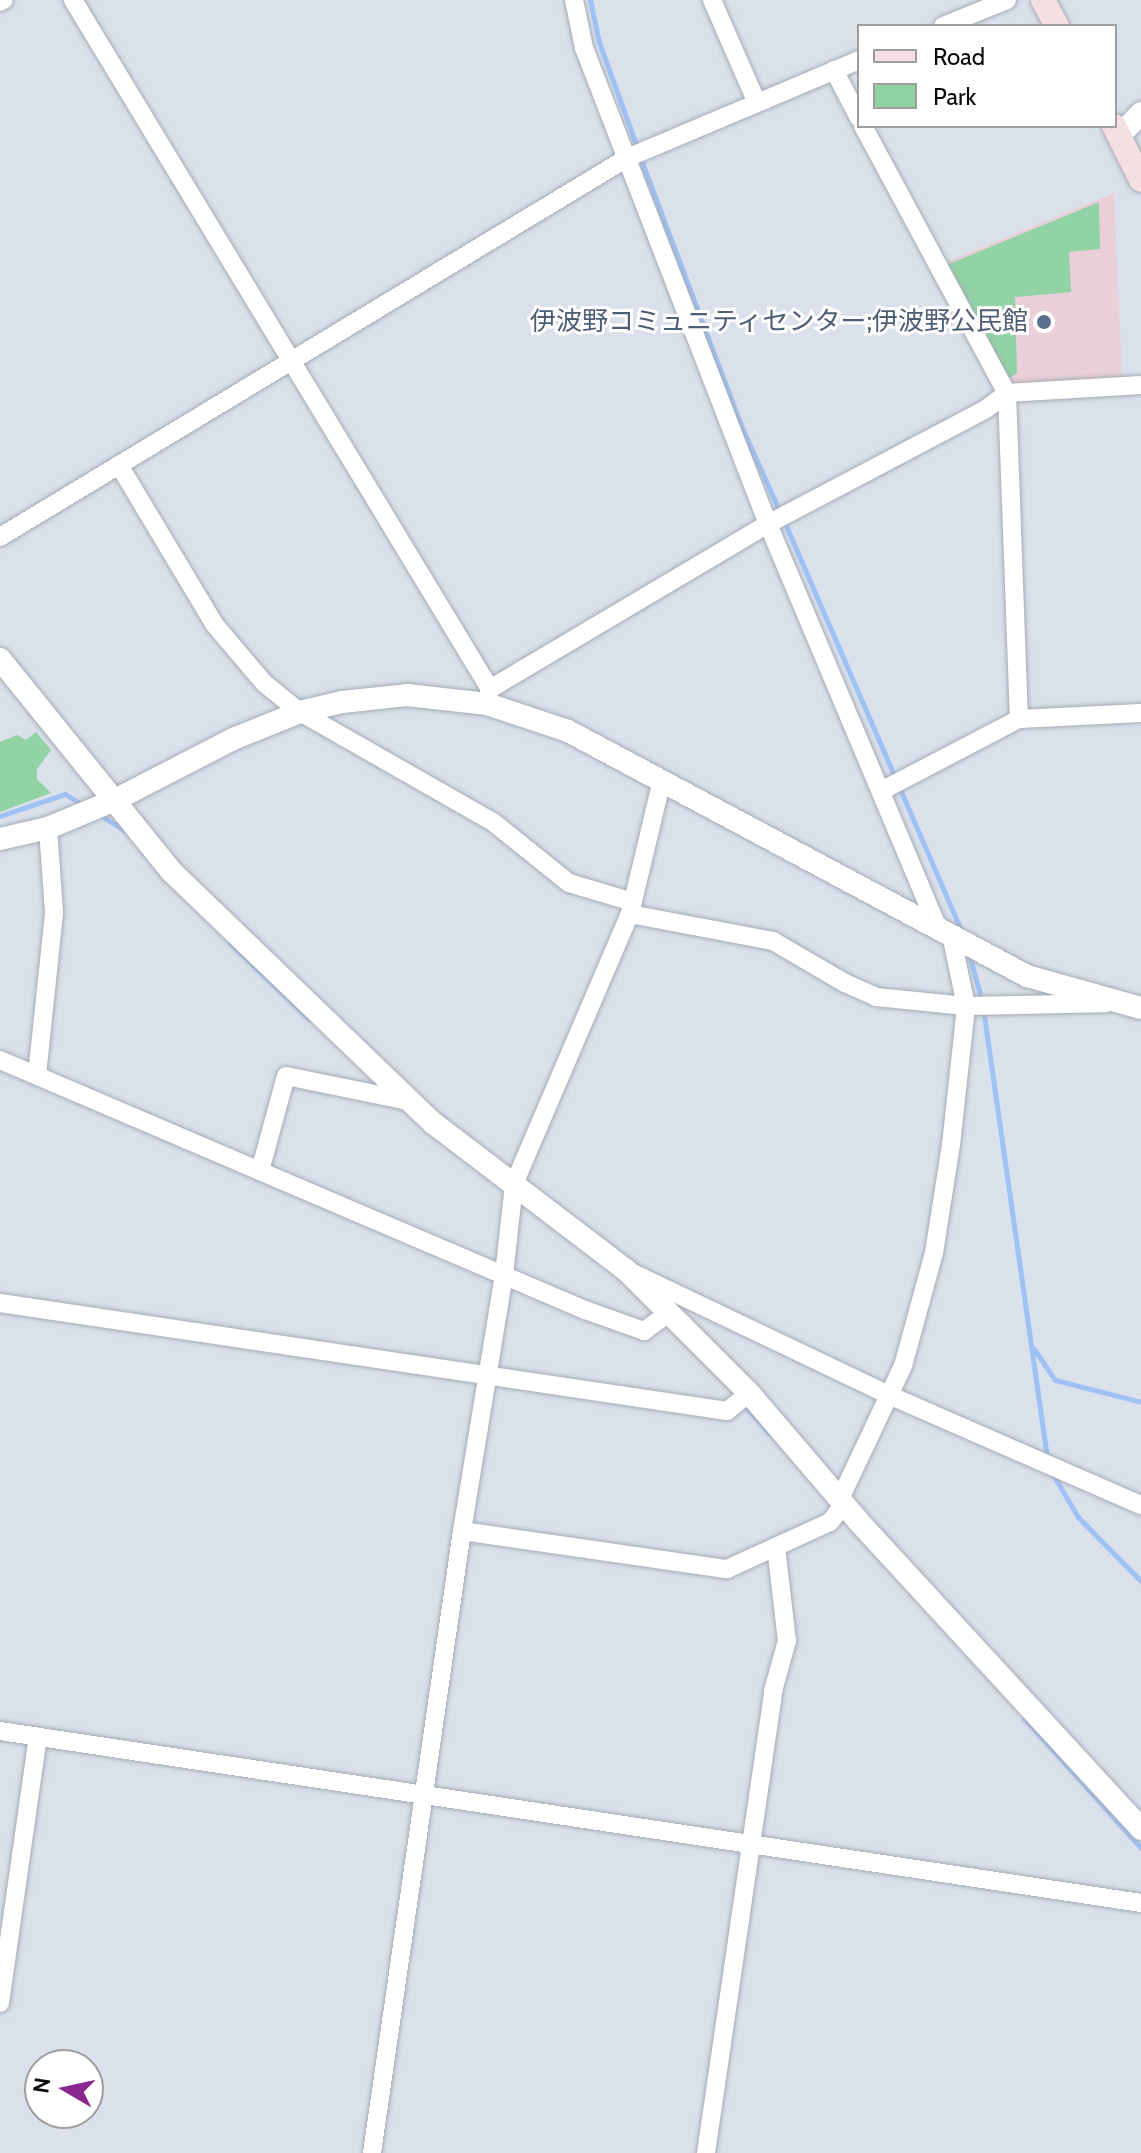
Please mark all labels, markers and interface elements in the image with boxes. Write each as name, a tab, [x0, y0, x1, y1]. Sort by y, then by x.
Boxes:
legend	[857, 24, 1117, 128]
text: Road	[933, 42, 985, 71]
text: Park	[933, 82, 976, 111]
place label: 伊波野コミュニティセンター;伊波野公民館	[528, 306, 1028, 338]
marker: 伊波野コミュニティセンター;伊波野公民館	[1035, 313, 1053, 331]
north arrow	[24, 2049, 104, 2129]
text: N	[27, 2076, 56, 2095]

